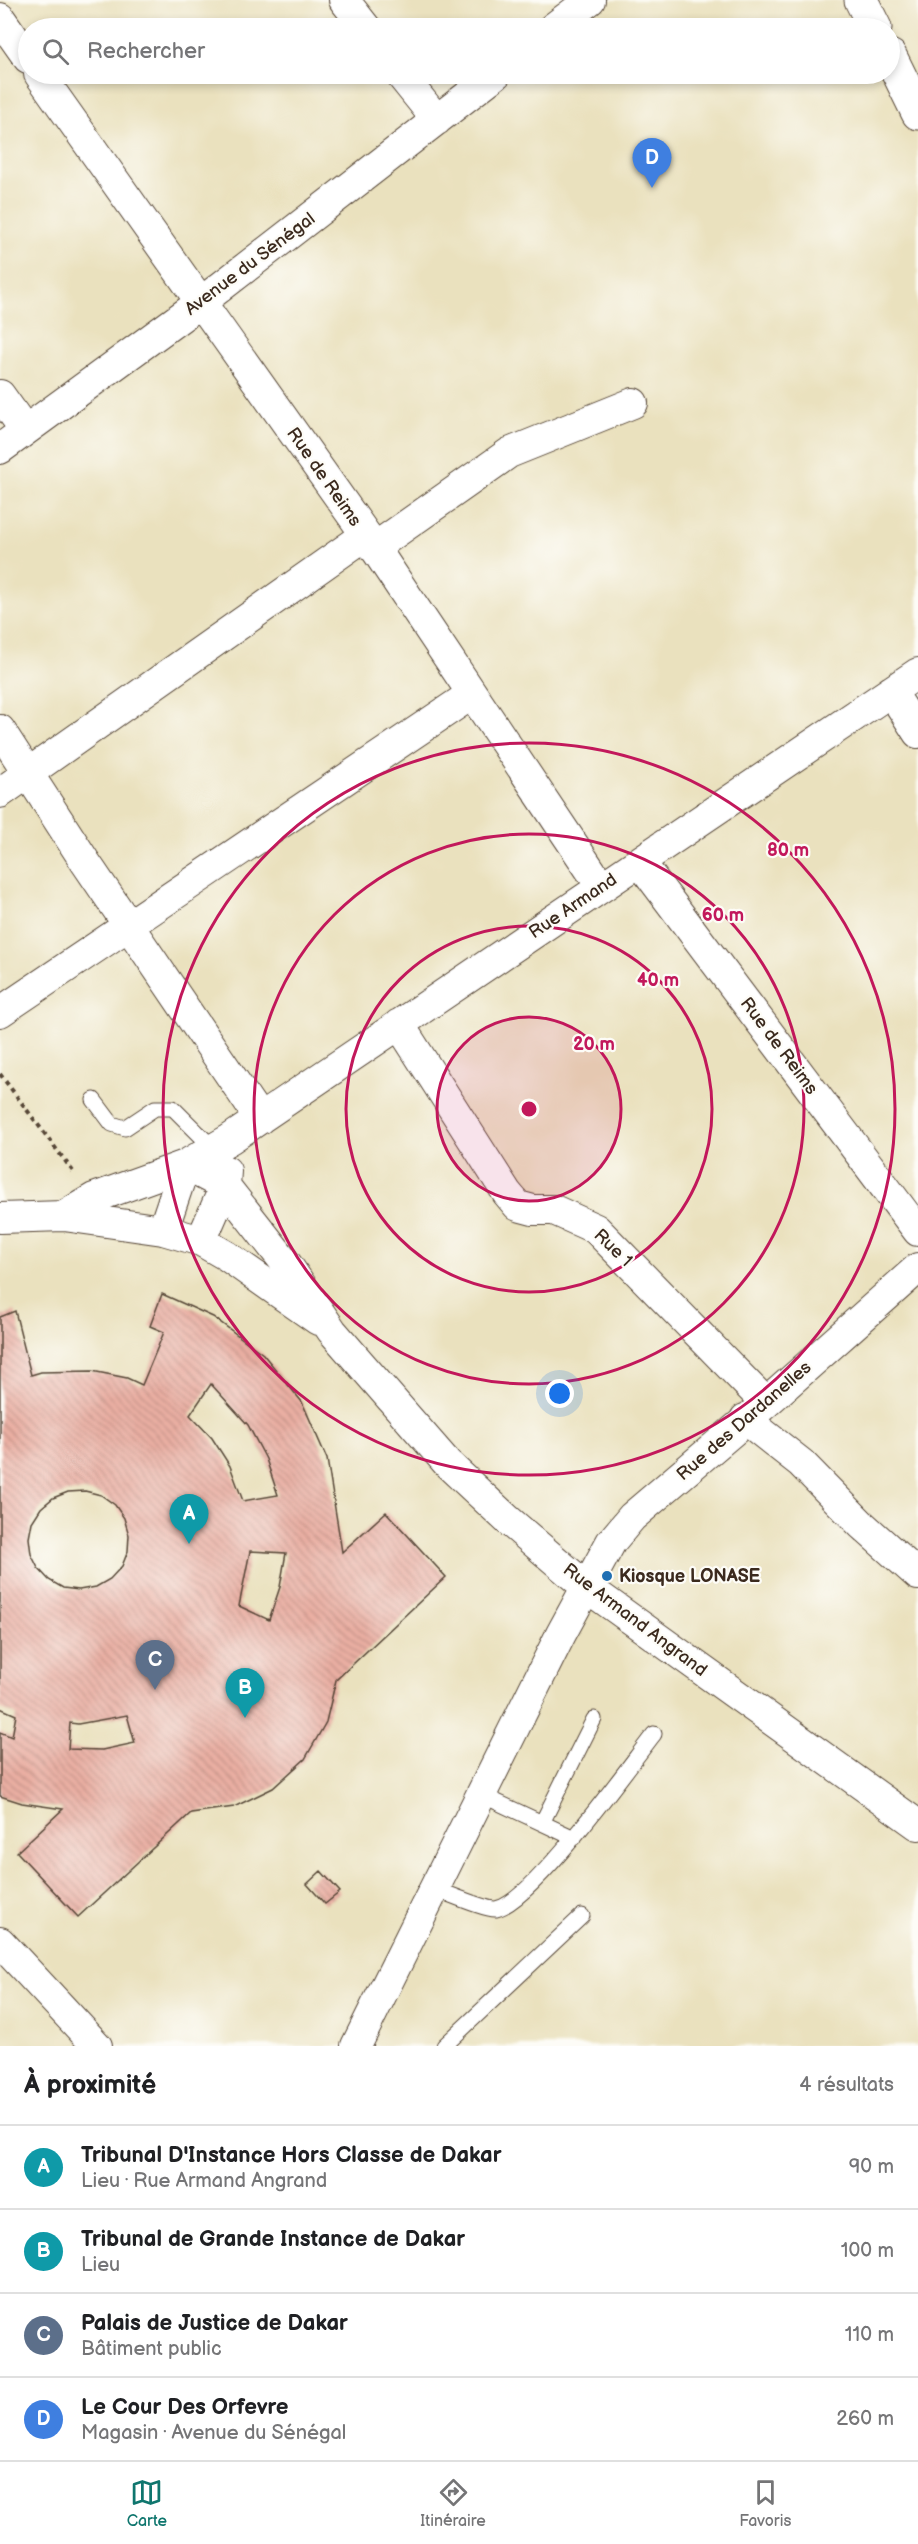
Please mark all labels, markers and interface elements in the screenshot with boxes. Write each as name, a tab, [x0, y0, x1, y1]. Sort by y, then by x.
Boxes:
search box	[18, 18, 900, 84]
icon: search	[39, 35, 72, 68]
text: Rechercher	[87, 38, 205, 65]
pin: D	[632, 138, 672, 188]
street label: Avenue du Sénégal	[181, 208, 319, 320]
street label: Rue de Reims	[282, 424, 366, 530]
text: 80 m	[767, 840, 809, 861]
street label: Rue Armand	[525, 869, 621, 943]
text: 60 m	[702, 905, 744, 926]
text: 40 m	[637, 970, 679, 991]
street label: Rue de Reims	[736, 993, 822, 1099]
text: 20 m	[573, 1034, 615, 1055]
centre of rings	[519, 1099, 539, 1119]
street label: Rue 1	[589, 1225, 637, 1271]
street label: Rue des Dardanelles	[673, 1357, 816, 1485]
your location	[545, 1379, 574, 1408]
pin: A	[170, 1494, 208, 1544]
street label: Rue Armand Angrand	[559, 1559, 711, 1681]
place label: Kiosque LONASE	[619, 1566, 761, 1587]
marker: Kiosque LONASE	[600, 1569, 614, 1583]
pin: C	[136, 1640, 174, 1690]
pin: B	[226, 1668, 264, 1718]
text: À proximité	[24, 2070, 156, 2101]
text: 4 résultats	[799, 2073, 894, 2097]
text: Tribunal D'Instance Hors Classe de Dakar	[81, 2142, 502, 2169]
text: A	[37, 2155, 50, 2179]
text: 90 m	[849, 2155, 894, 2179]
text: Lieu · Rue Armand Angrand	[81, 2169, 327, 2193]
text: Tribunal de Grande Instance de Dakar	[81, 2226, 465, 2253]
text: B	[36, 2239, 51, 2263]
text: 100 m	[841, 2239, 894, 2263]
text: Lieu	[81, 2253, 120, 2277]
text: Palais de Justice de Dakar	[81, 2310, 348, 2337]
text: C	[36, 2323, 51, 2347]
text: 110 m	[845, 2323, 894, 2347]
text: Bâtiment public	[81, 2337, 222, 2361]
text: Le Cour Des Orfevre	[81, 2394, 288, 2421]
text: D	[37, 2407, 50, 2431]
text: 260 m	[836, 2407, 894, 2431]
text: Magasin · Avenue du Sénégal	[81, 2421, 346, 2445]
tab: Carte	[127, 2476, 167, 2531]
tab: Itinéraire	[420, 2476, 486, 2531]
tab: Favoris	[739, 2476, 791, 2531]

